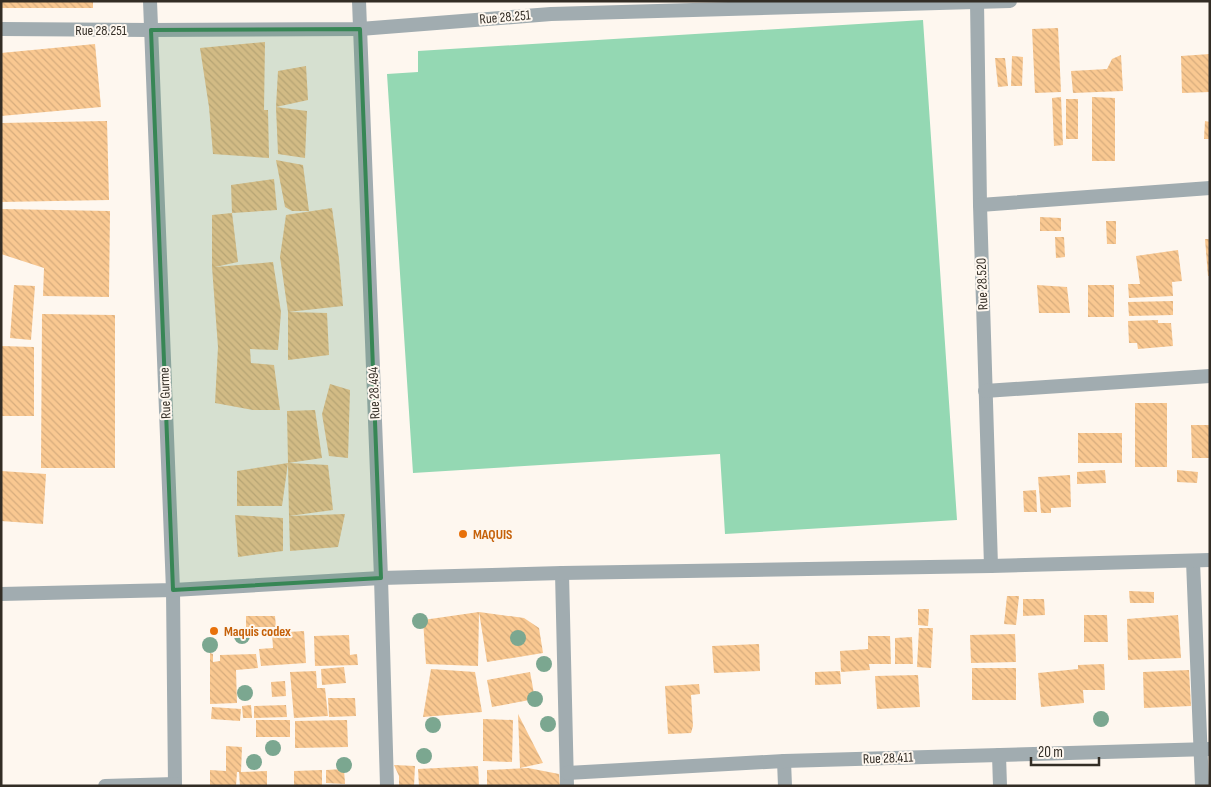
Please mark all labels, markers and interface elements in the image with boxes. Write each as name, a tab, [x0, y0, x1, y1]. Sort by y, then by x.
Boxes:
street label: Rue 28.251	[479, 6, 531, 28]
street label: Rue 28.251	[75, 22, 127, 39]
street label: Rue 28.520	[973, 258, 991, 310]
street label: Rue 28.494	[365, 366, 383, 420]
street label: Rue Gurme	[156, 367, 174, 419]
place label: MAQUIS	[473, 526, 512, 543]
marker: MAQUIS	[457, 528, 469, 540]
place label: Maquis codex	[224, 623, 291, 640]
marker: Maquis codex	[208, 625, 220, 637]
scale bar	[1031, 734, 1098, 766]
text: 20 m	[1038, 743, 1063, 762]
street label: Rue 28.411	[863, 749, 914, 767]

